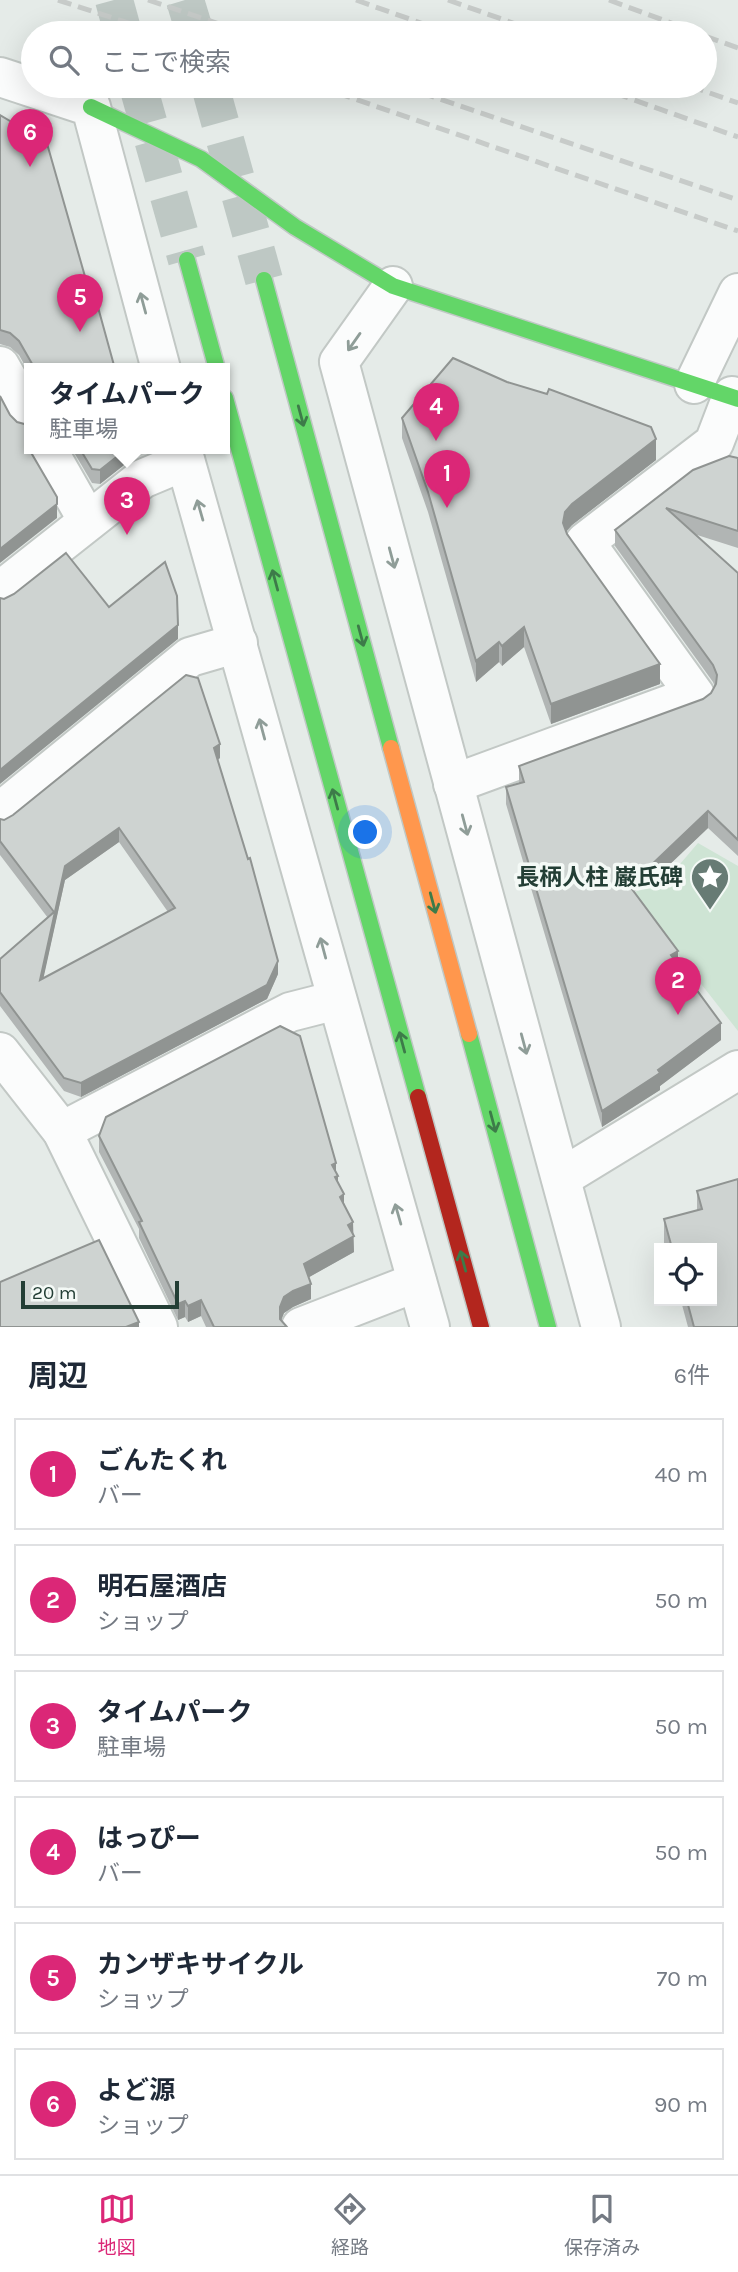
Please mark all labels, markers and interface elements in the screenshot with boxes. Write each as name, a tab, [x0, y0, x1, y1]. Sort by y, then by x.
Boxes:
search box	[21, 21, 717, 98]
icon: search	[45, 41, 83, 79]
text: ここで検索	[101, 47, 231, 78]
pin: 6	[7, 109, 53, 167]
pin: 5	[57, 274, 103, 332]
one-way arrow	[136, 292, 149, 315]
one-way arrow	[347, 332, 361, 351]
popup	[24, 363, 230, 454]
text: タイムパーク	[49, 379, 205, 410]
pin: 4	[413, 383, 459, 441]
one-way arrow	[296, 405, 309, 427]
text: 駐車場	[49, 416, 118, 443]
pin: 1	[424, 450, 470, 508]
pin: 3	[104, 477, 150, 535]
one-way arrow	[192, 499, 205, 521]
one-way arrow	[387, 547, 400, 569]
one-way arrow	[268, 569, 281, 591]
one-way arrow	[355, 624, 368, 647]
one-way arrow	[255, 718, 268, 741]
one-way arrow	[328, 788, 341, 810]
one-way arrow	[459, 814, 472, 836]
your location	[348, 815, 382, 849]
place icon: 長柄人柱 巌氏碑	[689, 856, 731, 911]
place label: 長柄人柱 巌氏碑	[516, 864, 683, 891]
one-way arrow	[427, 891, 440, 914]
one-way arrow	[316, 937, 329, 960]
pin: 2	[655, 957, 701, 1015]
one-way arrow	[395, 1031, 408, 1053]
one-way arrow	[519, 1033, 532, 1055]
one-way arrow	[487, 1111, 500, 1133]
one-way arrow	[390, 1204, 403, 1226]
map controls	[654, 1243, 717, 1306]
button: locate	[654, 1243, 717, 1306]
one-way arrow	[456, 1250, 469, 1273]
scale bar	[21, 1278, 178, 1310]
text: 20 m	[32, 1282, 77, 1304]
text: 周辺	[28, 1358, 88, 1394]
text: 6件	[674, 1362, 710, 1389]
text: ごんたくれ	[97, 1445, 227, 1476]
text: 1	[49, 1461, 57, 1488]
text: 40 m	[655, 1461, 708, 1488]
text: バー	[97, 1482, 143, 1509]
text: 明石屋酒店	[97, 1571, 227, 1602]
text: 2	[46, 1587, 60, 1614]
text: 50 m	[654, 1587, 708, 1614]
text: ショップ	[97, 1608, 189, 1635]
text: タイムパーク	[97, 1697, 252, 1728]
text: 3	[46, 1713, 60, 1740]
text: 50 m	[654, 1713, 708, 1740]
text: 駐車場	[97, 1734, 166, 1761]
text: はっぴー	[97, 1823, 201, 1854]
text: 4	[46, 1839, 60, 1866]
text: 50 m	[654, 1839, 708, 1866]
text: バー	[97, 1860, 143, 1887]
text: カンザキサイクル	[97, 1949, 304, 1980]
text: 5	[46, 1965, 60, 1992]
text: 70 m	[657, 1965, 708, 1992]
text: ショップ	[97, 1986, 189, 2013]
text: よど源	[97, 2075, 175, 2106]
text: 6	[46, 2091, 60, 2118]
text: 90 m	[654, 2091, 708, 2118]
text: ショップ	[97, 2112, 189, 2139]
tab: 地図	[98, 2190, 136, 2259]
tab: 経路	[331, 2190, 369, 2259]
tab: 保存済み	[564, 2190, 640, 2259]

